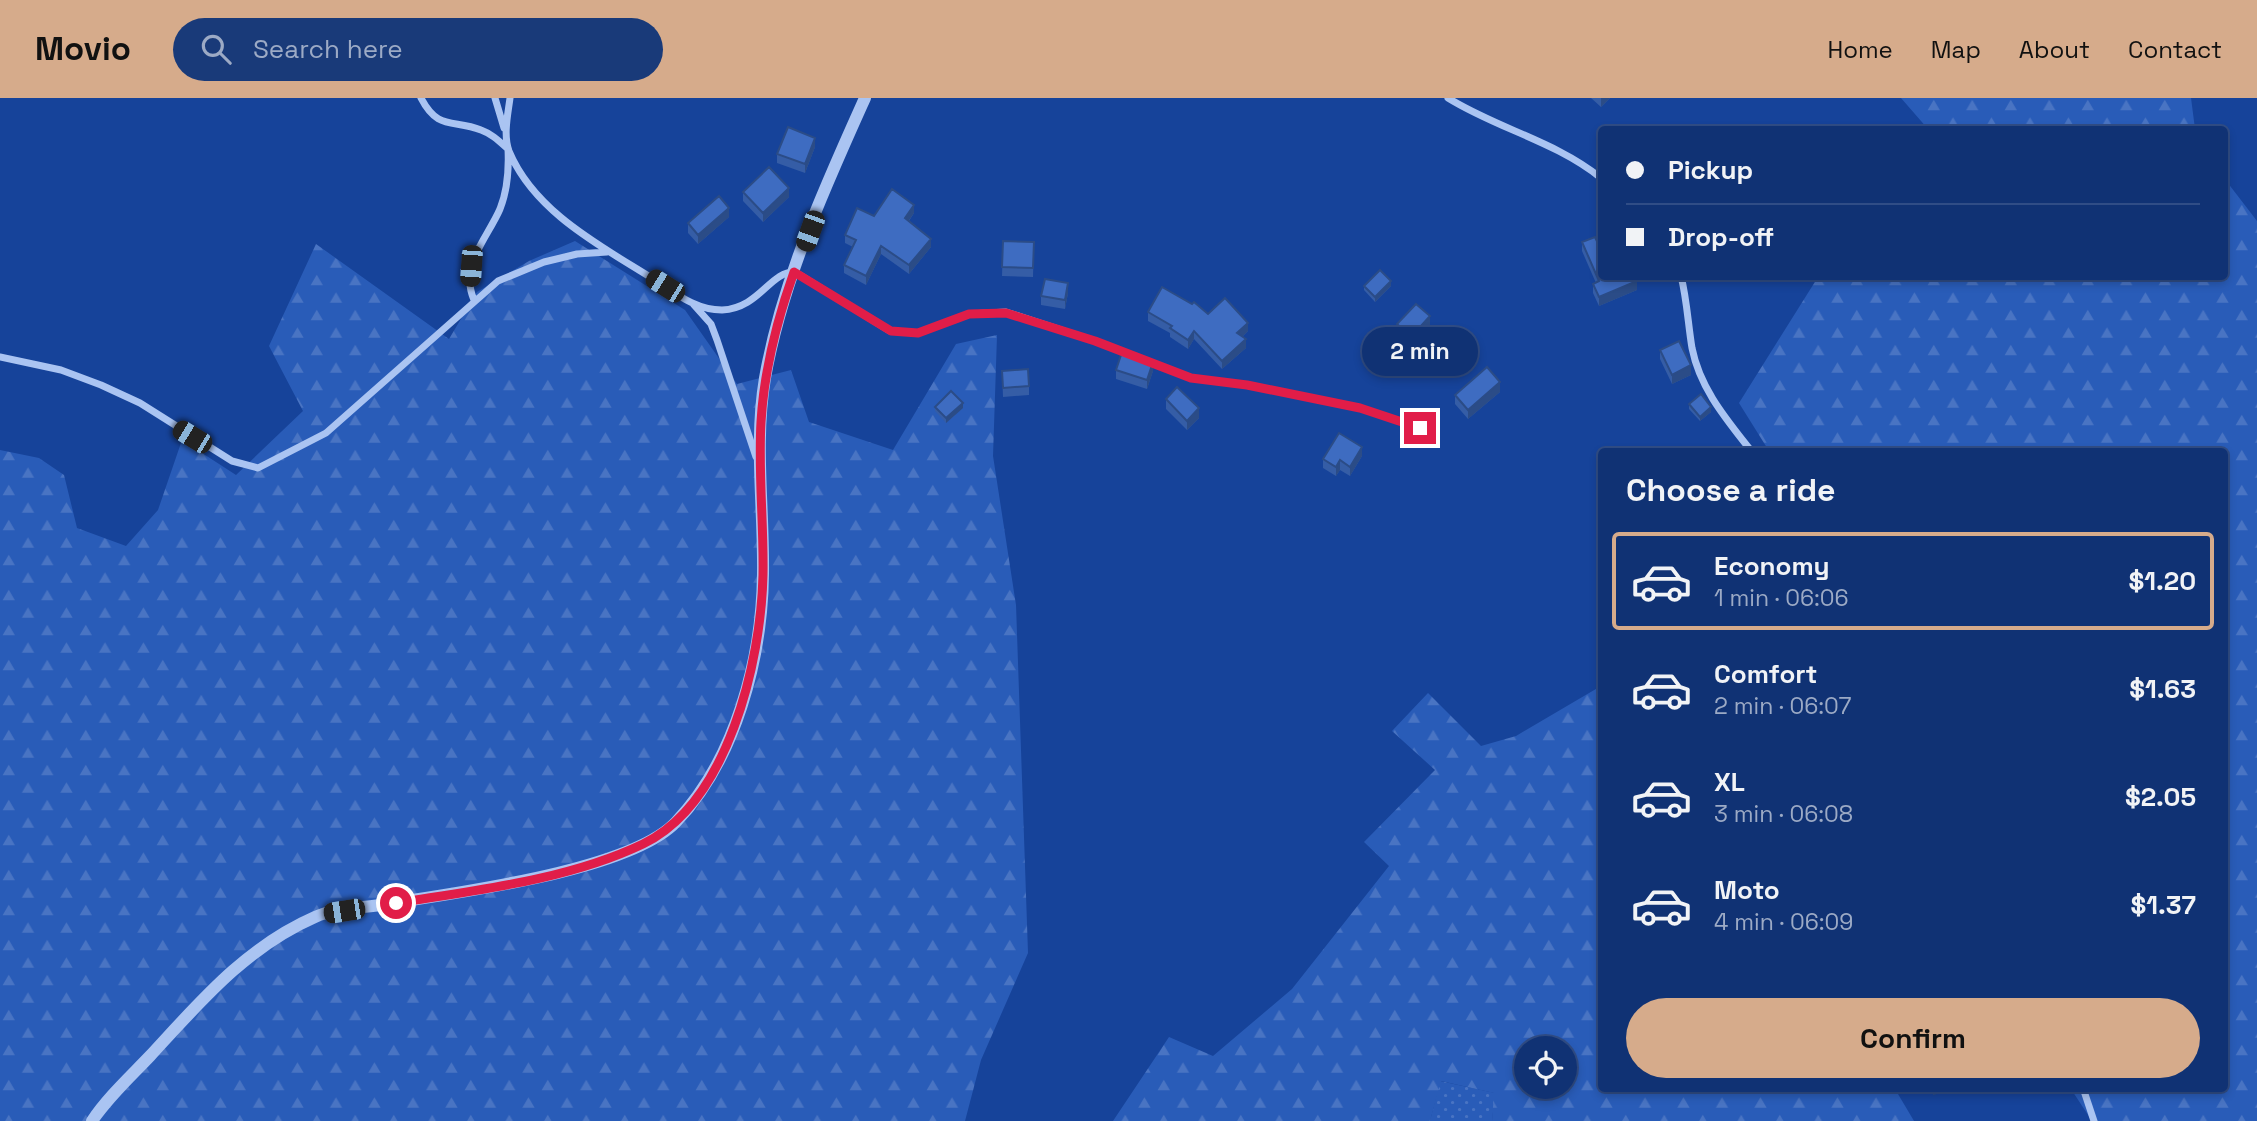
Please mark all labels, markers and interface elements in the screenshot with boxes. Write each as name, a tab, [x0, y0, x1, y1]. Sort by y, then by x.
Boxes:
search box	[173, 18, 663, 81]
text: Movio	[35, 28, 131, 70]
icon: search	[197, 30, 235, 68]
text: Search here	[253, 32, 403, 66]
text: Home	[1827, 34, 1893, 65]
text: Map	[1931, 34, 1981, 65]
text: About	[2019, 34, 2090, 65]
text: Contact	[2128, 34, 2222, 65]
text: Pickup	[1668, 153, 1753, 187]
car	[793, 208, 828, 254]
text: Drop-off	[1668, 220, 1774, 254]
car	[460, 244, 483, 288]
car	[642, 266, 689, 306]
callout: 2 min	[1362, 327, 1478, 376]
text: 2 min	[1390, 336, 1450, 366]
route end	[1404, 412, 1436, 444]
car	[169, 417, 216, 457]
text: Choose a ride	[1626, 470, 1836, 510]
text: Economy	[1714, 549, 1830, 583]
icon: car	[1630, 550, 1693, 613]
text: $1.20	[2128, 564, 2196, 598]
text: 1 min · 06:06	[1714, 583, 1849, 613]
text: Comfort	[1714, 657, 1817, 691]
icon: car	[1630, 658, 1693, 721]
text: $1.63	[2129, 672, 2196, 706]
text: 2 min · 06:07	[1714, 691, 1851, 721]
text: XL	[1714, 765, 1745, 799]
icon: car	[1630, 766, 1693, 829]
text: $2.05	[2125, 780, 2196, 814]
text: 3 min · 06:08	[1714, 799, 1853, 829]
text: Moto	[1714, 873, 1780, 907]
icon: car	[1630, 874, 1693, 937]
route start	[380, 887, 412, 919]
text: $1.37	[2131, 888, 2196, 922]
car	[322, 897, 367, 925]
text: 4 min · 06:09	[1714, 907, 1853, 937]
button: Confirm	[1626, 998, 2200, 1078]
map controls	[1514, 1036, 1577, 1099]
button: locate	[1514, 1036, 1577, 1099]

